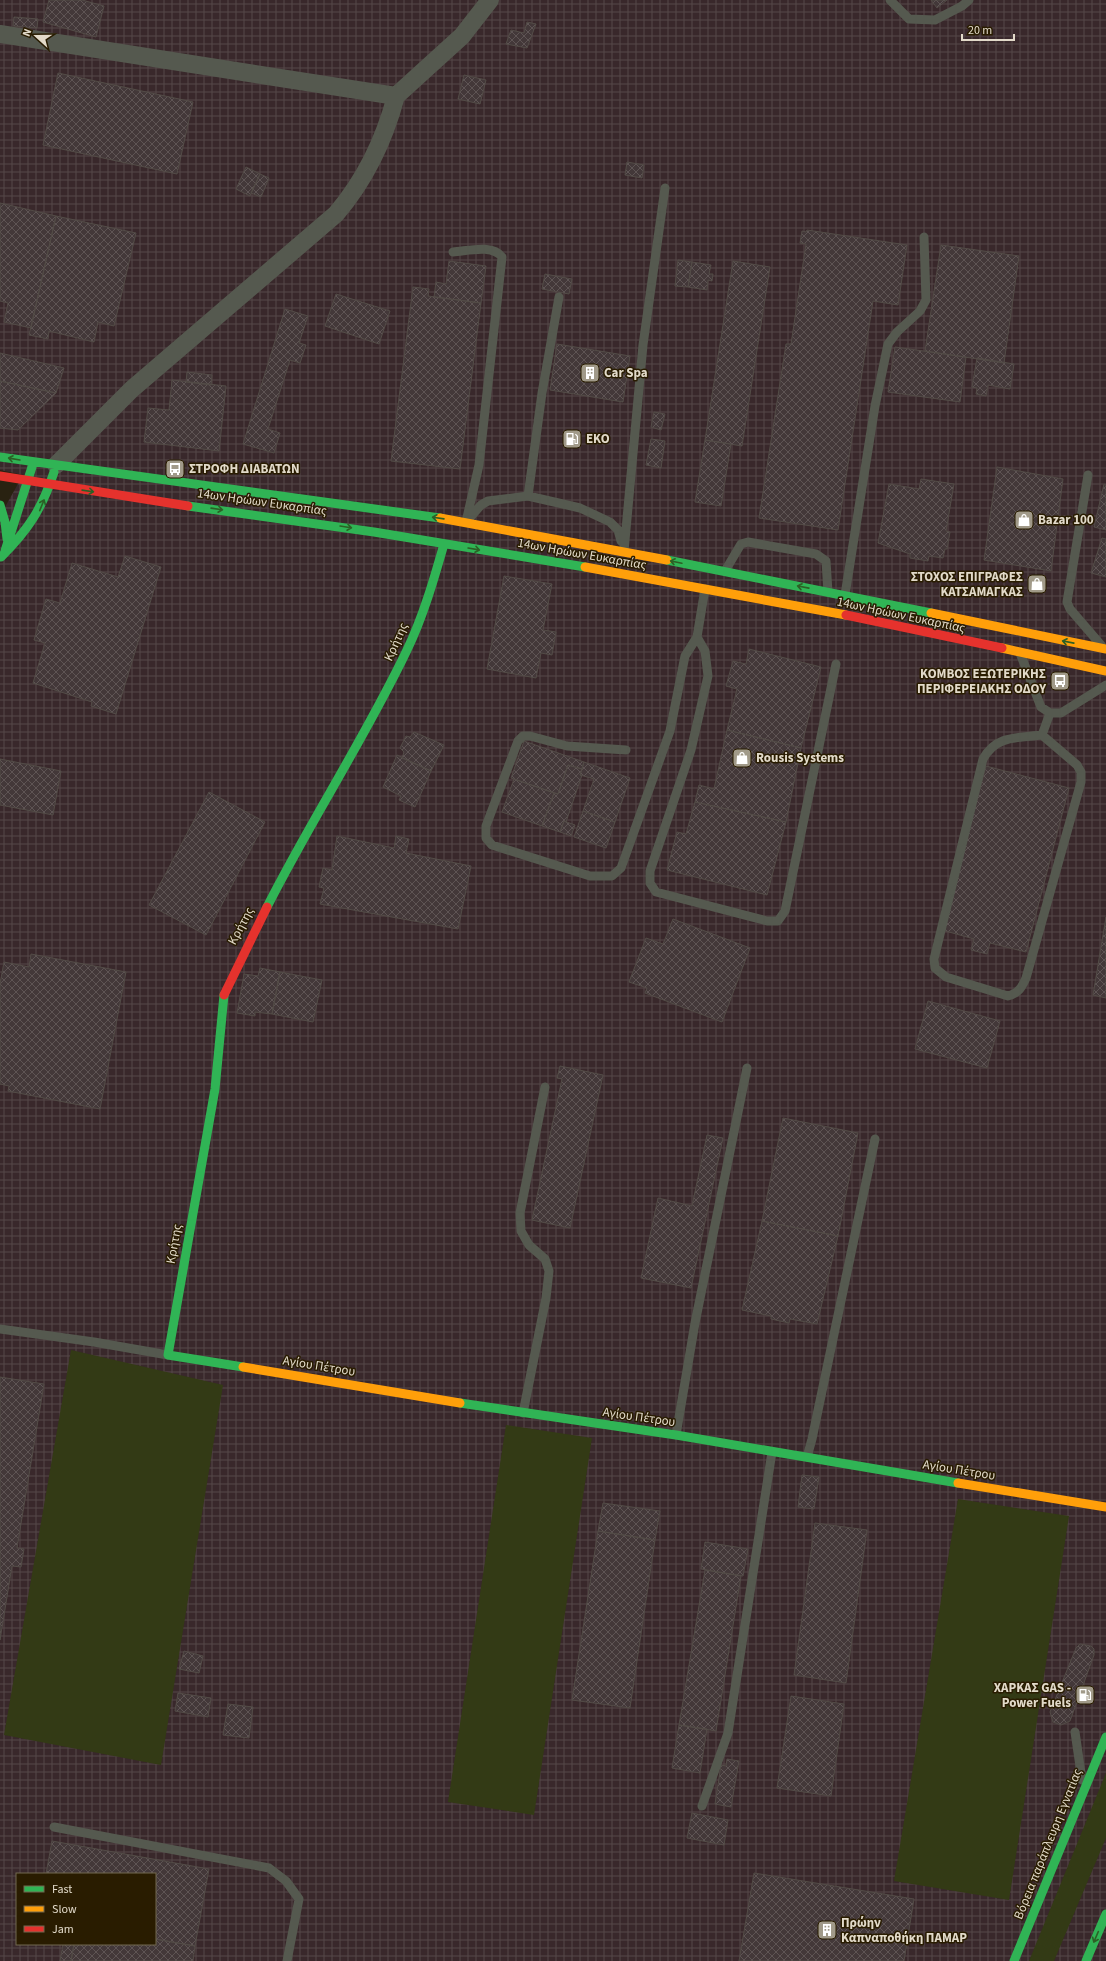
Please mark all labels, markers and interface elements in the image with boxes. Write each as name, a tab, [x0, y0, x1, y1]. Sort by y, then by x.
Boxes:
north arrow	[16, 16, 56, 56]
scale bar	[962, 16, 1014, 42]
text: 20 m	[968, 22, 992, 39]
text: N	[19, 26, 35, 39]
building icon: Car Spa	[579, 362, 601, 384]
place label: Car Spa	[604, 364, 648, 382]
fuel station icon: ΕΚΟ	[561, 428, 583, 450]
place label: ΕΚΟ	[586, 430, 610, 448]
one-way arrow	[8, 455, 21, 463]
bus stop icon: ΣΤΡΟΦΗ ΔΙΑΒΑΤΩΝ	[164, 458, 186, 480]
place label: ΣΤΡΟΦΗ ΔΙΑΒΑΤΩΝ	[189, 460, 300, 478]
street label: 14ων Ηρώων Ευκαρπίας	[196, 484, 328, 520]
one-way arrow	[82, 487, 95, 495]
one-way arrow	[39, 500, 47, 512]
one-way arrow	[210, 505, 223, 513]
shop icon: Bazar 100	[1013, 509, 1035, 531]
place label: Bazar 100	[1038, 511, 1094, 529]
one-way arrow	[432, 514, 445, 522]
one-way arrow	[339, 523, 352, 531]
street label: 14ων Ηρώων Ευκαρπίας	[516, 534, 648, 574]
one-way arrow	[467, 545, 480, 553]
one-way arrow	[670, 557, 683, 565]
place label: ΣΤΟΧΟΣ ΕΠΙΓΡΑΦΕΣ ΚΑΤΣΑΜΑΓΚΑΣ	[911, 568, 1023, 601]
shop icon: ΣΤΟΧΟΣ ΕΠΙΓΡΑΦΕΣ ΚΑΤΣΑΜΑΓΚΑΣ	[1026, 573, 1048, 595]
one-way arrow	[797, 583, 810, 591]
street label: 14ων Ηρώων Ευκαρπίας	[835, 593, 967, 637]
street label: Κρήτης	[380, 620, 413, 664]
one-way arrow	[1062, 637, 1075, 645]
place label: ΚΟΜΒΟΣ ΕΞΩΤΕΡΙΚΗΣ ΠΕΡΙΦΕΡΕΙΑΚΗΣ ΟΔΟΥ	[917, 665, 1046, 698]
bus stop icon: ΚΟΜΒΟΣ ΕΞΩΤΕΡΙΚΗΣ ΠΕΡΙΦΕΡΕΙΑΚΗΣ ΟΔΟΥ	[1049, 670, 1071, 692]
shop icon: Rousis Systems	[731, 747, 753, 769]
place label: Rousis Systems	[756, 749, 844, 767]
street label: Κρήτης	[224, 904, 259, 948]
street label: Κρήτης	[162, 1222, 186, 1265]
street label: Αγίου Πέτρου	[281, 1351, 357, 1381]
street label: Αγίου Πέτρου	[602, 1403, 676, 1431]
street label: Αγίου Πέτρου	[921, 1455, 997, 1485]
place label: ΧΑΡΚΑΣ GAS - Power Fuels	[994, 1679, 1071, 1712]
fuel station icon: ΧΑΡΚΑΣ GAS - Power Fuels	[1074, 1684, 1096, 1706]
street label: Βόρεια παράπλευρη Εγνατίας	[1009, 1766, 1087, 1922]
legend	[16, 1873, 156, 1945]
text: Fast	[52, 1881, 72, 1898]
text: Slow	[52, 1901, 77, 1918]
place label: Πρώην Καπναποθήκη ΠΑΜΑΡ	[841, 1914, 967, 1947]
building icon: Πρώην Καπναποθήκη ΠΑΜΑΡ	[816, 1919, 838, 1941]
text: Jam	[52, 1921, 74, 1938]
one-way arrow	[1092, 1931, 1099, 1943]

